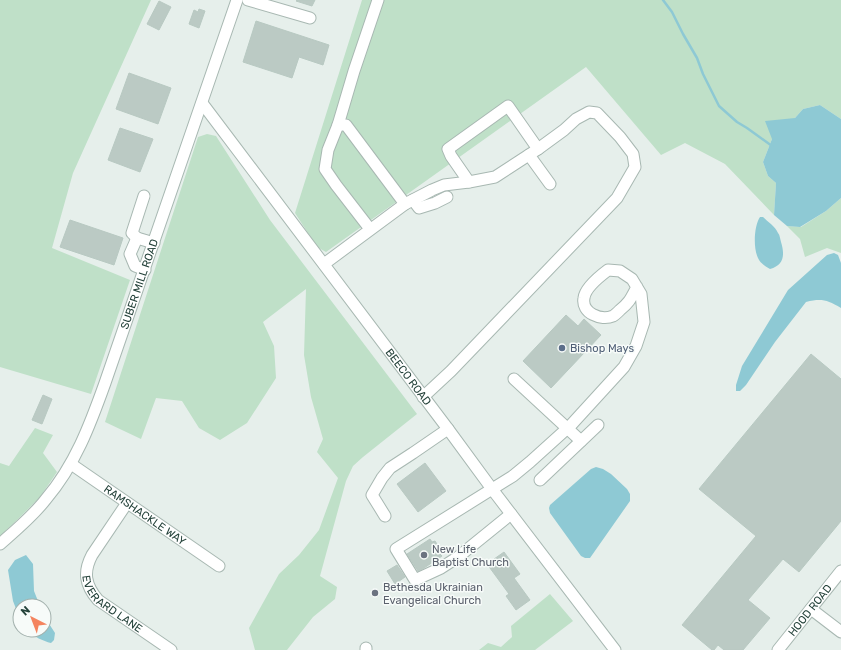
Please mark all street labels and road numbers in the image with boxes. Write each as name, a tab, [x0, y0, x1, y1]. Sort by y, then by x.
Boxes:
street label: SUBER MILL ROAD	[118, 237, 161, 331]
street label: BEECO ROAD	[383, 346, 434, 408]
street label: RAMSHACKLE WAY	[102, 482, 189, 548]
street label: EVERARD LANE	[80, 574, 145, 635]
street label: HOOD ROAD	[785, 582, 834, 639]

